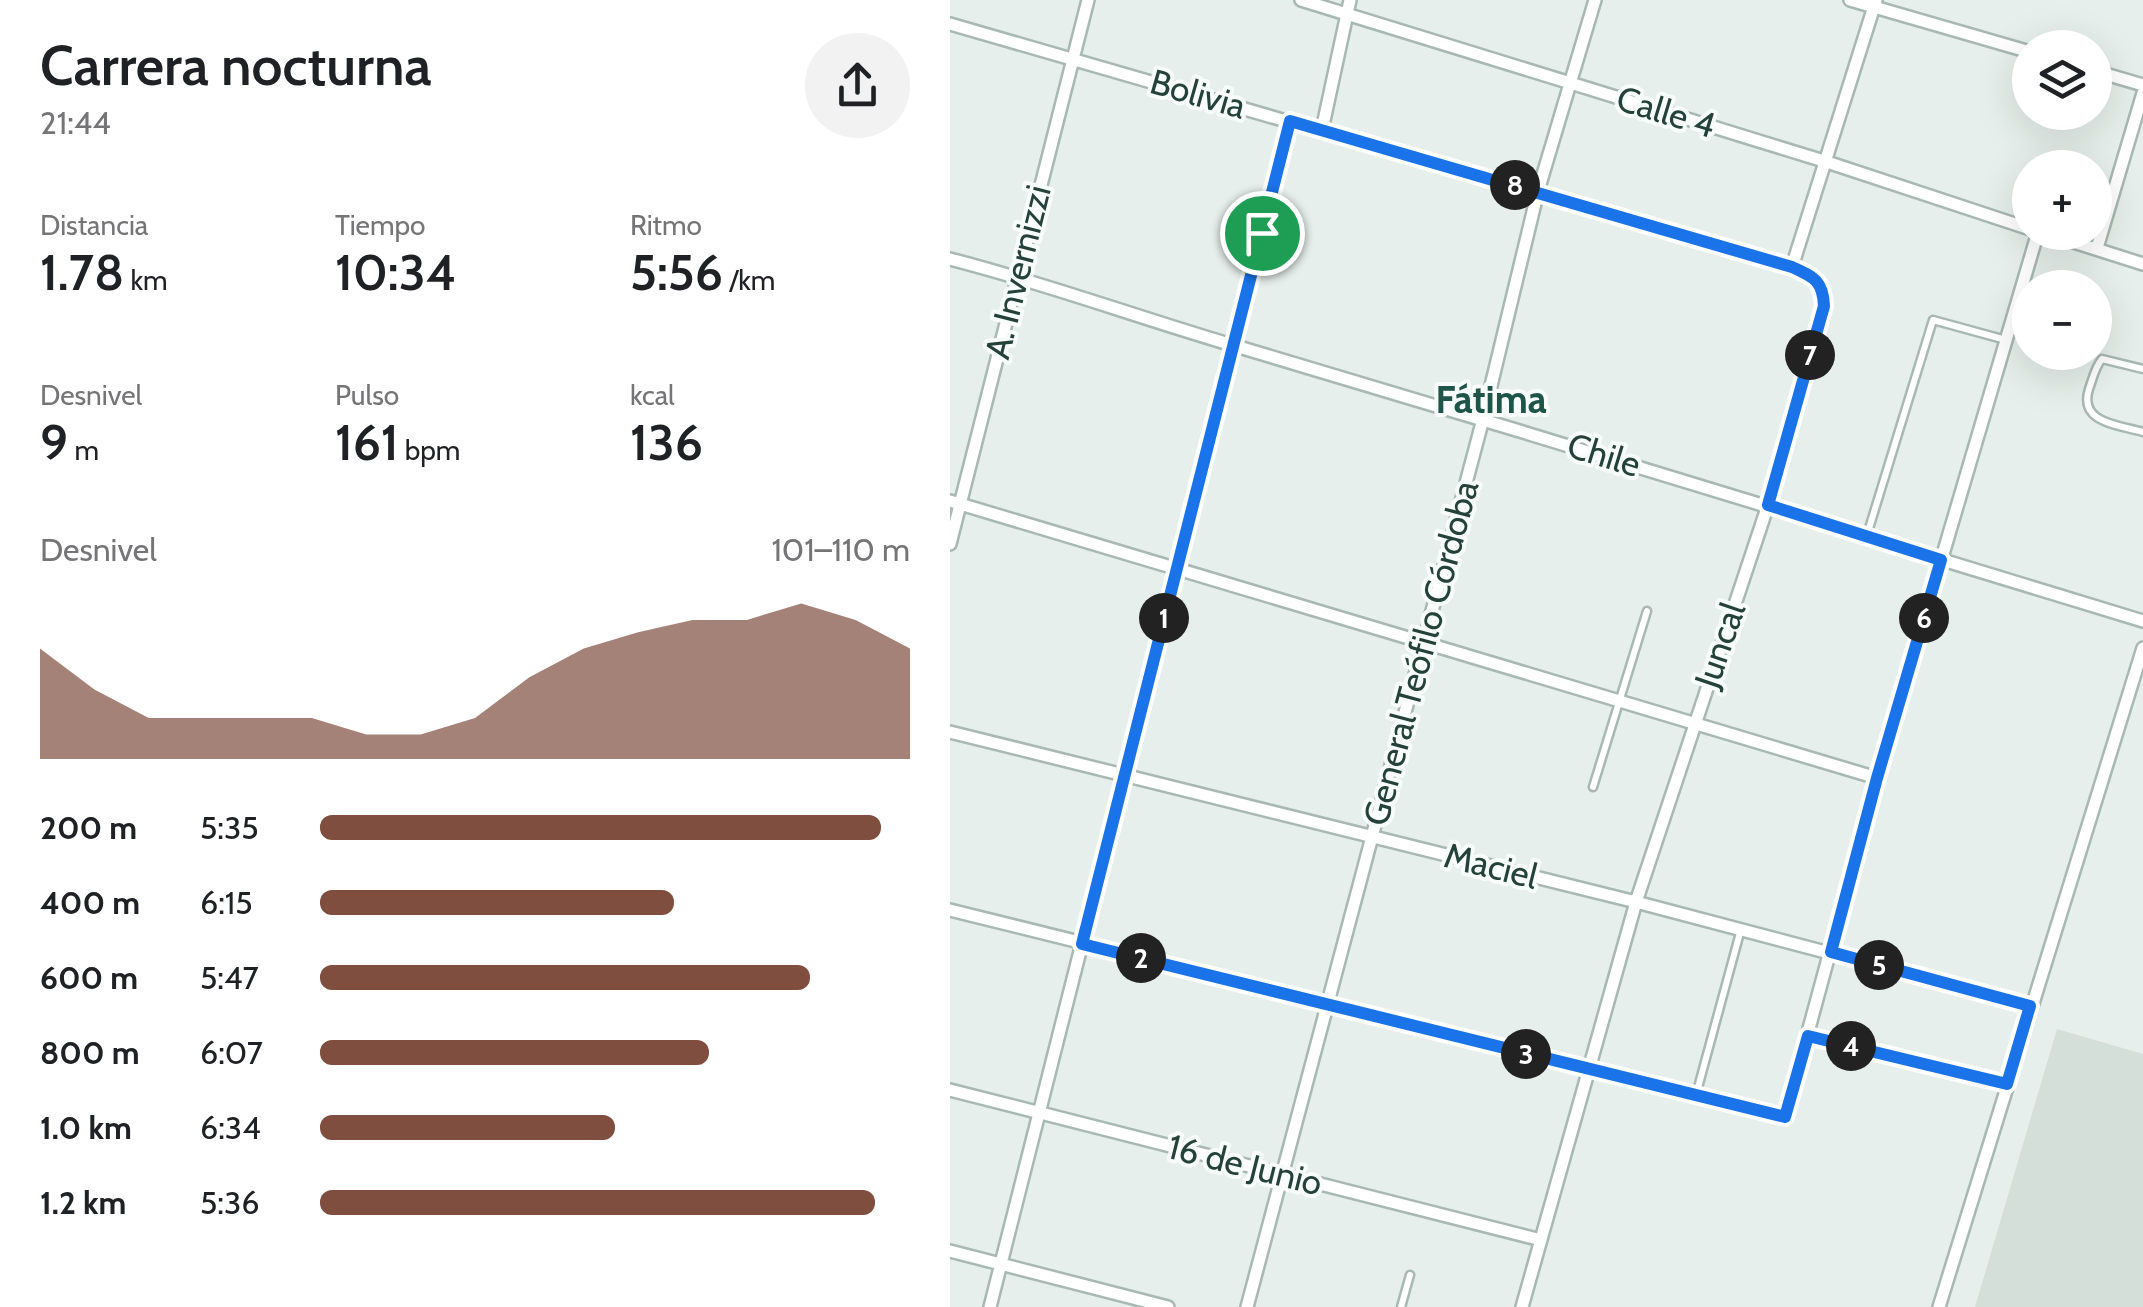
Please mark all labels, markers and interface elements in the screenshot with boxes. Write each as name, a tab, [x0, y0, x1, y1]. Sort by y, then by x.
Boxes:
map controls	[2012, 30, 2112, 370]
button: layers	[2012, 30, 2112, 130]
text: Carrera nocturna	[40, 32, 431, 99]
button: share	[805, 33, 910, 138]
street label: Bolivia	[1145, 59, 1251, 128]
street label: Calle 4	[1612, 76, 1721, 147]
text: 21:44	[40, 103, 111, 142]
button: +	[2012, 150, 2112, 250]
pin: 8	[1490, 160, 1540, 210]
text: 8	[1507, 168, 1523, 202]
street label: A. Invernizzi	[975, 180, 1060, 363]
pin	[1220, 191, 1305, 276]
icon: arrive	[1235, 206, 1290, 261]
text: Distancia	[40, 208, 148, 242]
text: Tiempo	[335, 208, 426, 242]
text: Ritmo	[630, 208, 702, 242]
text: 1.78	[40, 242, 124, 303]
text: 10:34	[335, 242, 456, 303]
text: 5:56	[630, 242, 723, 303]
text: km	[124, 263, 168, 297]
text: /km	[723, 263, 775, 297]
button: −	[2012, 270, 2112, 370]
pin: 7	[1785, 330, 1835, 380]
text: 7	[1803, 338, 1817, 372]
district label: Fátima	[1435, 376, 1547, 423]
text: Desnivel	[40, 378, 142, 412]
text: Pulso	[335, 378, 399, 412]
text: kcal	[630, 378, 675, 412]
text: 9	[40, 412, 68, 473]
text: 161	[335, 412, 398, 473]
text: 136	[630, 412, 703, 473]
street label: Chile	[1562, 423, 1646, 486]
text: m	[68, 433, 99, 467]
text: bpm	[398, 433, 460, 467]
street label: General Teófilo Córdoba	[1354, 475, 1487, 830]
text: Desnivel	[40, 530, 157, 569]
text: 101–110 m	[771, 530, 910, 569]
pin: 1	[1139, 593, 1189, 643]
pin: 6	[1899, 593, 1949, 643]
street label: Juncal	[1685, 596, 1754, 694]
text: 1	[1159, 601, 1169, 635]
text: 6	[1916, 601, 1932, 635]
text: 200 m	[40, 808, 137, 847]
text: 5:35	[200, 808, 259, 847]
street label: Maciel	[1440, 833, 1543, 898]
text: 400 m	[40, 883, 140, 922]
text: 6:15	[200, 883, 253, 922]
pin: 2	[1116, 933, 1166, 983]
pin: 5	[1854, 940, 1904, 990]
text: 2	[1134, 941, 1148, 975]
text: 5	[1871, 948, 1887, 982]
text: 600 m	[40, 958, 138, 997]
text: 5:47	[200, 958, 259, 997]
pin: 4	[1826, 1021, 1876, 1071]
pin: 3	[1501, 1029, 1551, 1079]
text: 4	[1842, 1029, 1860, 1063]
text: 800 m	[40, 1033, 140, 1072]
text: 6:07	[200, 1033, 263, 1072]
text: 3	[1518, 1037, 1534, 1071]
text: 1.0 km	[40, 1108, 132, 1147]
text: 6:34	[200, 1108, 261, 1147]
street label: 16 de Junio	[1164, 1125, 1327, 1204]
text: 1.2 km	[40, 1183, 126, 1222]
text: 5:36	[200, 1183, 259, 1222]

